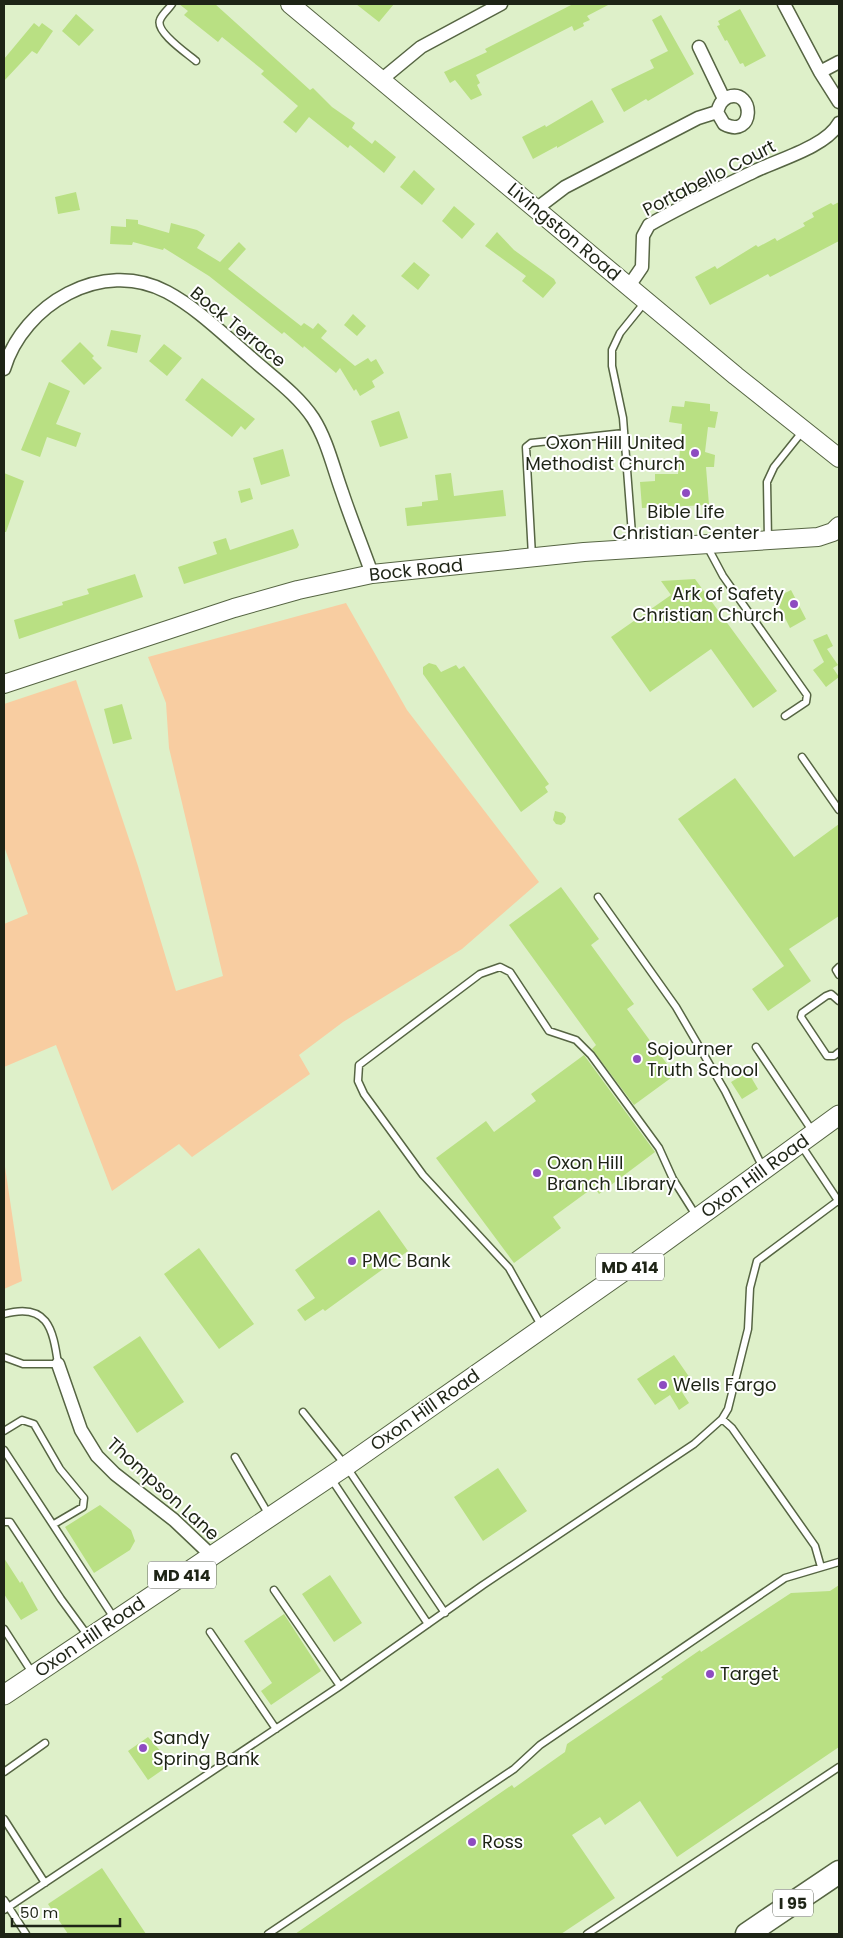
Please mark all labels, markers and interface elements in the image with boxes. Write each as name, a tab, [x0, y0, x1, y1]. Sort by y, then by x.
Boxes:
street label: Portabello Court	[638, 133, 780, 222]
street label: Livingston Road	[502, 177, 626, 287]
street label: Bock Terrace	[185, 280, 291, 373]
place label: Oxon Hill United Methodist Church	[525, 430, 685, 476]
marker: Oxon Hill United Methodist Church	[689, 447, 701, 459]
marker: Bible Life Christian Center	[680, 487, 692, 499]
place label: Bible Life Christian Center	[613, 499, 759, 545]
street label: Bock Road	[368, 552, 464, 587]
place label: Ark of Safety Christian Church	[632, 581, 784, 627]
marker: Ark of Safety Christian Church	[788, 598, 800, 610]
place label: Sojourner Truth School	[647, 1036, 758, 1082]
marker: Sojourner Truth School	[631, 1053, 643, 1065]
street label: Oxon Hill Road	[696, 1128, 814, 1223]
place label: Oxon Hill Branch Library	[547, 1150, 676, 1196]
marker: Oxon Hill Branch Library	[531, 1167, 543, 1179]
place label: PMC Bank	[362, 1248, 451, 1273]
road number: MD 414	[596, 1254, 664, 1280]
marker: PMC Bank	[346, 1255, 358, 1267]
street label: Oxon Hill Road	[365, 1363, 484, 1457]
place label: Wells Fargo	[673, 1372, 776, 1397]
marker: Wells Fargo	[657, 1379, 669, 1391]
street label: Thompson Lane	[102, 1431, 225, 1546]
road number: MD 414	[148, 1562, 216, 1588]
street label: Oxon Hill Road	[30, 1590, 150, 1683]
place label: Target	[720, 1661, 779, 1686]
marker: Target	[704, 1668, 716, 1680]
place label: Sandy Spring Bank	[153, 1725, 260, 1771]
marker: Sandy Spring Bank	[137, 1742, 149, 1754]
place label: Ross	[482, 1829, 523, 1854]
marker: Ross	[466, 1836, 478, 1848]
road number: I 95	[773, 1890, 813, 1916]
scale bar	[12, 1896, 120, 1928]
text: 50 m	[20, 1902, 58, 1923]

